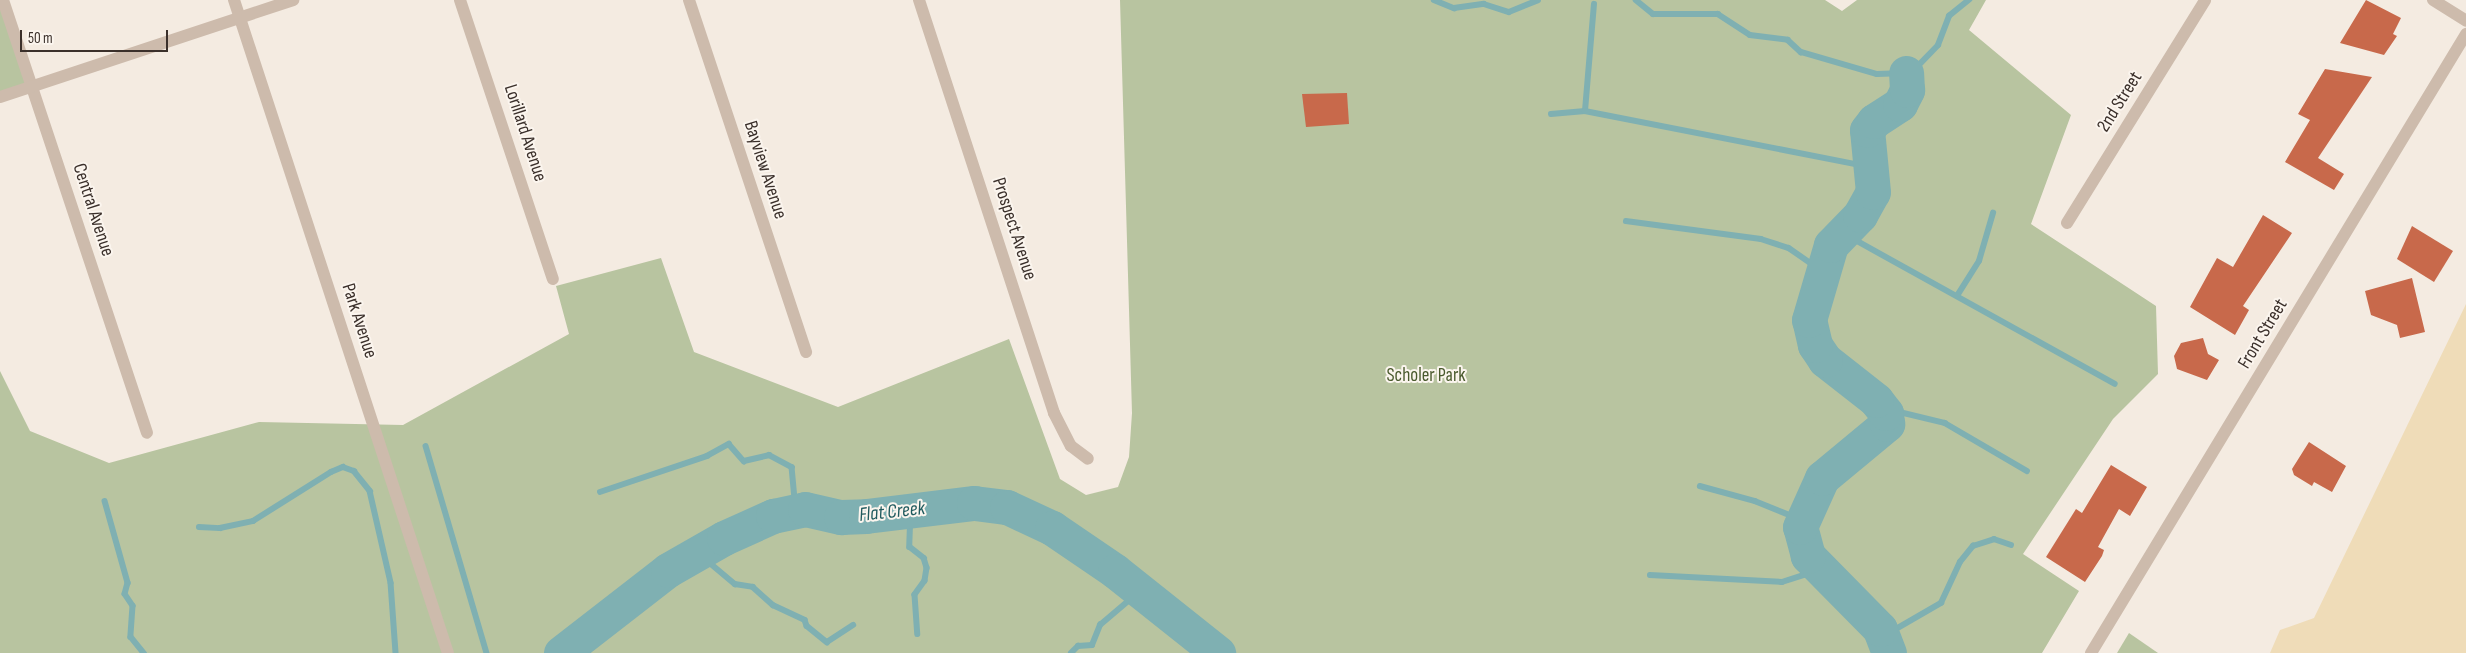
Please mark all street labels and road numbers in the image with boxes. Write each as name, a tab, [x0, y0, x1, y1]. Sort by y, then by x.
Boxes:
street label: 2nd Street	[2093, 68, 2147, 136]
street label: Lorillard Avenue	[499, 82, 551, 184]
street label: Bayview Avenue	[738, 118, 792, 222]
street label: Central Avenue	[67, 161, 119, 259]
street label: Prospect Avenue	[987, 175, 1041, 283]
street label: Park Avenue	[336, 281, 382, 361]
street label: Front Street	[2233, 295, 2293, 373]

